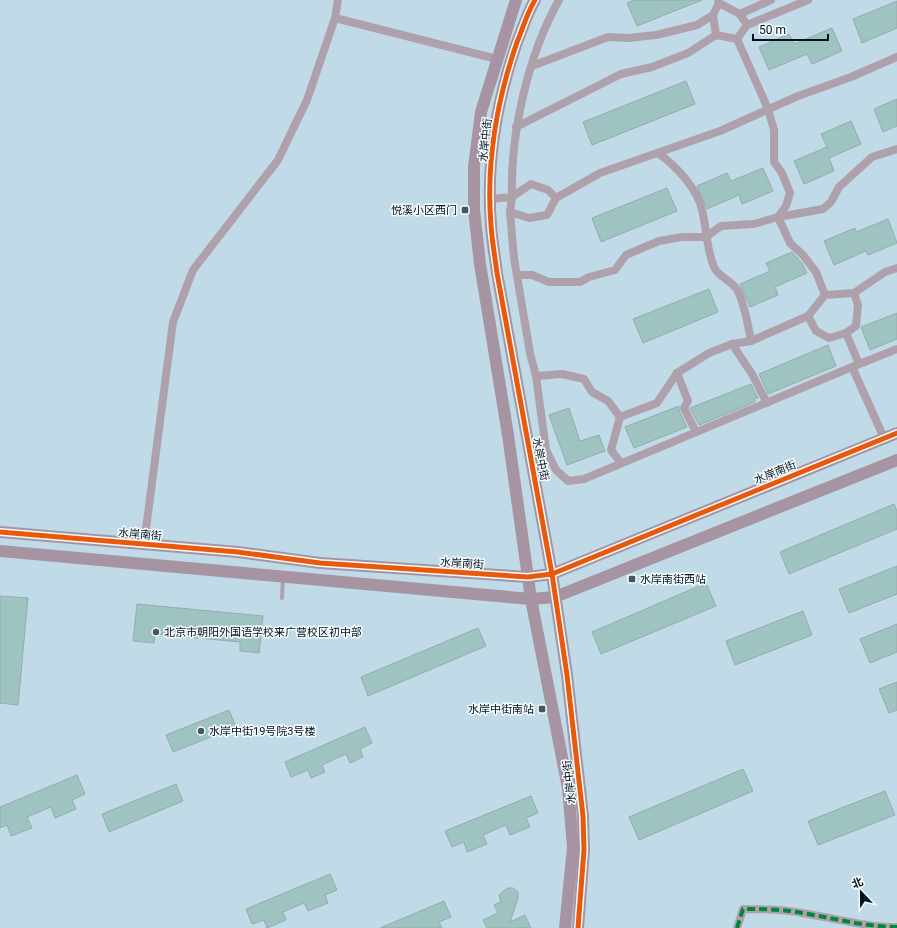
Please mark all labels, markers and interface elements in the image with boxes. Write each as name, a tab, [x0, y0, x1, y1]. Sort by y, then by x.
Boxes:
scale bar	[753, 16, 828, 42]
text: 50 m	[759, 23, 786, 37]
street label: 水岸中街	[477, 117, 494, 163]
place label: 悦溪小区西门	[391, 204, 457, 217]
marker: 悦溪小区西门	[460, 205, 470, 215]
street label: 水岸中街	[530, 436, 551, 482]
street label: 水岸南街	[752, 458, 798, 487]
street label: 水岸南街	[117, 526, 162, 543]
street label: 水岸南街	[440, 555, 484, 572]
place label: 水岸南街西站	[640, 573, 706, 586]
marker: 水岸南街西站	[627, 574, 637, 584]
place label: 北京市朝阳外国语学校来广营校区初中部	[164, 626, 362, 639]
marker: 北京市朝阳外国语学校来广营校区初中部	[151, 627, 161, 637]
place label: 水岸中街南站	[468, 703, 534, 716]
marker: 水岸中街南站	[537, 704, 547, 714]
place label: 水岸中街19号院3号楼	[209, 725, 316, 738]
marker: 水岸中街19号院3号楼	[196, 726, 206, 736]
street label: 水岸中街	[561, 759, 578, 805]
north arrow	[841, 872, 881, 912]
text: 北	[850, 875, 865, 891]

